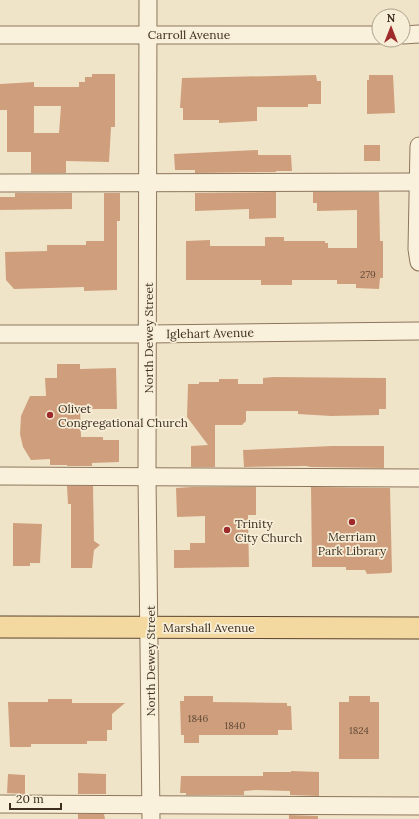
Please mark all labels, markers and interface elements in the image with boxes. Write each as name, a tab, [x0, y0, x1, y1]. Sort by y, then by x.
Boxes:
north arrow	[371, 8, 411, 48]
text: N	[387, 11, 396, 25]
street label: Carroll Avenue	[148, 27, 231, 42]
house number: 279	[360, 268, 376, 281]
street label: North Dewey Street	[141, 282, 156, 394]
street label: Iglehart Avenue	[166, 325, 254, 341]
place label: Olivet Congregational Church	[58, 401, 188, 430]
marker: Olivet Congregational Church	[45, 410, 55, 420]
place label: Trinity City Church	[235, 516, 303, 545]
marker: Merriam Park Library	[347, 517, 357, 527]
marker: Trinity City Church	[222, 525, 232, 535]
place label: Merriam Park Library	[318, 529, 387, 558]
street label: North Dewey Street	[143, 605, 158, 717]
street label: Marshall Avenue	[163, 620, 255, 635]
house number: 1846	[188, 712, 208, 725]
house number: 1840	[225, 719, 245, 732]
house number: 1824	[349, 724, 369, 737]
scale bar	[10, 785, 61, 811]
text: 20 m	[16, 791, 44, 806]

